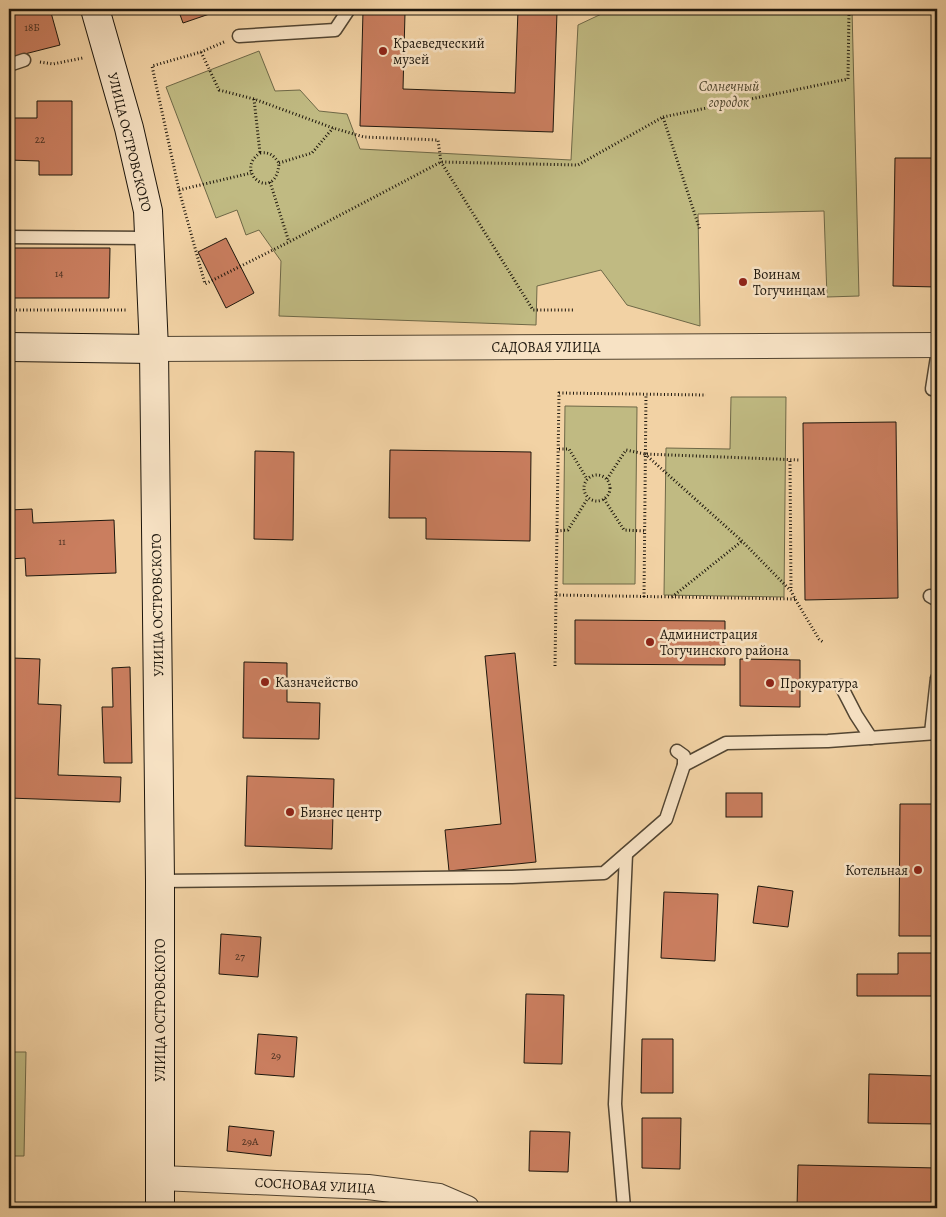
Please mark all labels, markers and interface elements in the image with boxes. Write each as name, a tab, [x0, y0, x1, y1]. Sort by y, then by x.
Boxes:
house number: 18Б	[24, 20, 40, 35]
place label: Краеведческий музей	[393, 34, 485, 69]
marker: Краеведческий музей	[377, 45, 389, 57]
street label: УЛИЦА ОСТРОВСКОГО	[103, 70, 156, 214]
park label: Солнечный городок	[699, 77, 759, 112]
house number: 22	[35, 132, 45, 147]
place label: Воинам Тогучинцам	[753, 265, 826, 300]
house number: 14	[55, 266, 63, 281]
marker: Воинам Тогучинцам	[737, 276, 749, 288]
street label: САДОВАЯ УЛИЦА	[491, 338, 601, 357]
street label: УЛИЦА ОСТРОВСКОГО	[147, 533, 168, 677]
house number: 11	[58, 534, 66, 549]
place label: Администрация Тогучинского района	[659, 625, 789, 660]
marker: Администрация Тогучинского района	[644, 636, 656, 648]
place label: Казначейство	[275, 673, 358, 692]
place label: Прокуратура	[780, 674, 859, 693]
marker: Казначейство	[259, 676, 271, 688]
marker: Прокуратура	[764, 677, 776, 689]
place label: Бизнес центр	[300, 803, 382, 822]
marker: Бизнес центр	[284, 806, 296, 818]
place label: Котельная	[845, 861, 908, 880]
marker: Котельная	[912, 864, 924, 876]
street label: УЛИЦА ОСТРОВСКОГО	[151, 938, 170, 1082]
house number: 27	[235, 949, 245, 964]
house number: 29	[271, 1048, 281, 1063]
house number: 29А	[242, 1134, 259, 1149]
street label: СОСНОВАЯ УЛИЦА	[254, 1173, 376, 1198]

